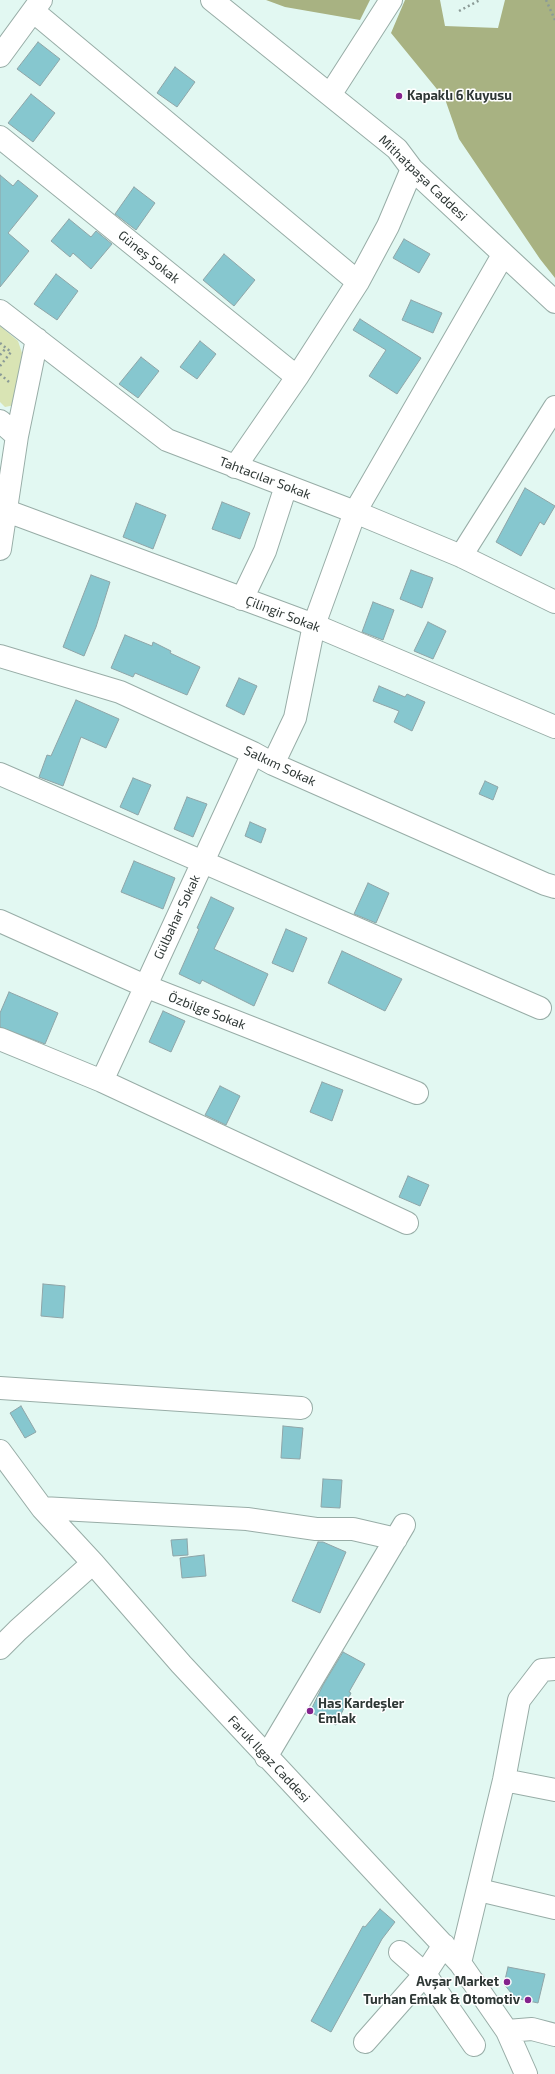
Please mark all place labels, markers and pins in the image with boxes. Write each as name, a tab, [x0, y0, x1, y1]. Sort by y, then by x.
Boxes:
place label: Kapaklı 6 Kuyusu	[407, 88, 512, 104]
marker: Kapaklı 6 Kuyusu	[394, 91, 404, 101]
place label: Has Kardeşler Emlak	[318, 1696, 404, 1727]
marker: Has Kardeşler Emlak	[305, 1706, 315, 1716]
place label: Avşar Market	[416, 1974, 499, 1990]
marker: Avşar Market	[502, 1977, 512, 1987]
place label: Turhan Emlak & Otomotiv	[363, 1992, 520, 2008]
marker: Turhan Emlak & Otomotiv	[523, 1995, 533, 2005]

